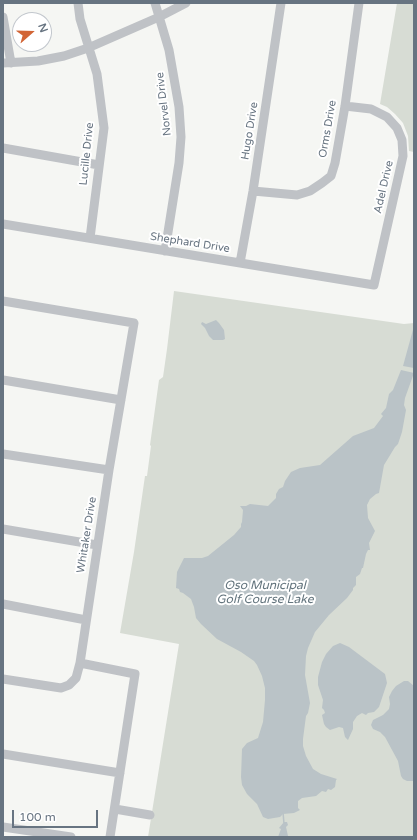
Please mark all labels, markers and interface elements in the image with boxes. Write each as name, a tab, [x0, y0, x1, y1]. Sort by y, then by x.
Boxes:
north arrow	[12, 12, 52, 52]
text: N	[35, 22, 50, 34]
street label: Norvel Drive	[154, 71, 174, 137]
street label: Orms Drive	[316, 99, 340, 159]
street label: Hugo Drive	[239, 101, 261, 161]
street label: Lucille Drive	[77, 122, 97, 186]
street label: Adel Drive	[372, 159, 396, 215]
street label: Shephard Drive	[149, 230, 231, 256]
street label: Whitaker Drive	[74, 496, 100, 574]
water label: Oso Municipal Golf Course Lake	[217, 579, 313, 607]
scale bar	[14, 802, 100, 828]
text: 100 m	[19, 810, 56, 824]

